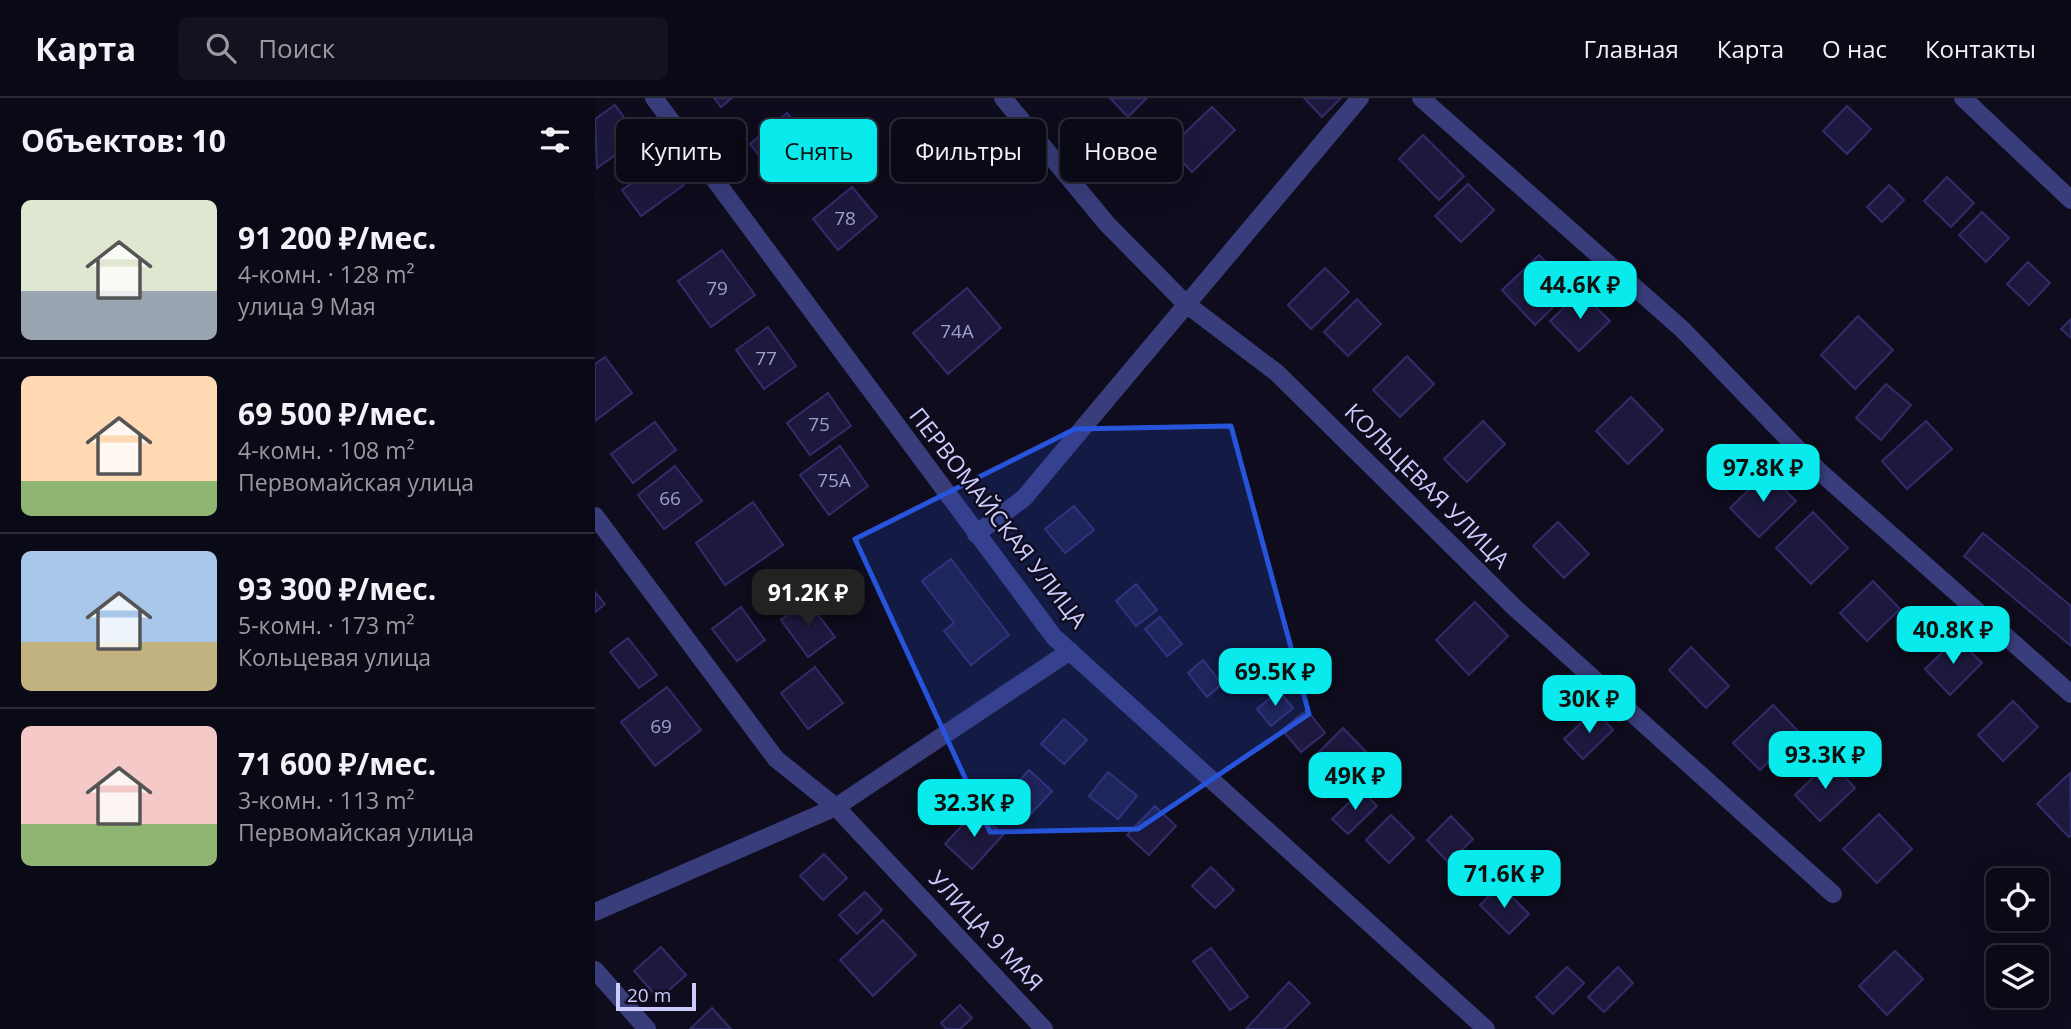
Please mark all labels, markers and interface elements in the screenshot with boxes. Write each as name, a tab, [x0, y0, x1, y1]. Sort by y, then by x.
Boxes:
search box	[178, 17, 668, 80]
text: Карта	[35, 26, 136, 71]
icon: search	[202, 29, 240, 67]
text: Поиск	[258, 30, 335, 66]
text: Главная	[1584, 32, 1679, 65]
text: Карта	[1717, 32, 1784, 65]
text: О нас	[1822, 32, 1887, 65]
text: Контакты	[1925, 32, 2036, 65]
chip: Купить	[616, 119, 746, 182]
chip: Снять	[760, 119, 877, 182]
chip: Фильтры	[891, 119, 1046, 182]
chip: Новое	[1060, 119, 1182, 182]
text: Объектов: 10	[21, 120, 226, 161]
icon: filters	[536, 121, 574, 159]
house number: 78	[834, 205, 856, 231]
text: 91 200 ₽/мес.	[238, 217, 436, 258]
icon: home	[77, 228, 161, 312]
text: 4-комн. · 128 m²	[238, 258, 414, 290]
pin: 44.6K ₽	[1515, 262, 1645, 321]
text: 44.6K ₽	[1540, 268, 1620, 300]
house number: 79	[706, 275, 728, 301]
text: улица 9 Мая	[238, 290, 376, 322]
house number: 74А	[940, 318, 974, 344]
house number: 77	[755, 345, 777, 371]
text: 69 500 ₽/мес.	[238, 393, 436, 434]
street label: КОЛЬЦЕВАЯ УЛИЦА	[1338, 396, 1518, 575]
street label: ПЕРВОМАЙСКАЯ УЛИЦА	[903, 400, 1095, 635]
icon: home	[77, 404, 161, 488]
house number: 75	[808, 411, 830, 437]
text: 4-комн. · 108 m²	[238, 434, 414, 466]
pin: 97.8K ₽	[1698, 444, 1828, 504]
text: 97.8K ₽	[1723, 451, 1803, 483]
text: Первомайская улица	[238, 466, 474, 498]
house number: 75А	[817, 467, 851, 493]
house number: 66	[659, 485, 681, 511]
text: 93 300 ₽/мес.	[238, 568, 436, 609]
pin: 91.2K ₽	[743, 570, 873, 629]
text: 91.2K ₽	[768, 576, 848, 608]
icon: home	[77, 579, 161, 663]
pin: 40.8K ₽	[1888, 606, 2018, 666]
text: 5-комн. · 173 m²	[238, 609, 414, 641]
text: 40.8K ₽	[1913, 613, 1993, 645]
text: Кольцевая улица	[238, 641, 431, 673]
pin: 69.5K ₽	[1210, 648, 1340, 708]
text: 69.5K ₽	[1235, 655, 1315, 687]
pin: 30K ₽	[1540, 676, 1638, 735]
text: 30K ₽	[1559, 682, 1619, 714]
house number: 69	[650, 713, 672, 739]
pin: 93.3K ₽	[1760, 732, 1890, 791]
text: 93.3K ₽	[1785, 738, 1865, 770]
text: 71 600 ₽/мес.	[238, 743, 436, 784]
pin: 49K ₽	[1306, 752, 1404, 812]
icon: home	[77, 754, 161, 838]
text: 49K ₽	[1325, 759, 1385, 791]
pin: 32.3K ₽	[909, 780, 1039, 839]
text: 3-комн. · 113 m²	[238, 784, 414, 816]
text: 32.3K ₽	[934, 786, 1014, 818]
text: Первомайская улица	[238, 816, 474, 848]
pin: 71.6K ₽	[1439, 850, 1569, 910]
text: 71.6K ₽	[1464, 857, 1544, 889]
street label: УЛИЦА 9 МАЯ	[922, 863, 1051, 998]
map controls	[1986, 868, 2049, 1008]
button: locate	[1986, 868, 2049, 931]
button: layers	[1986, 945, 2049, 1008]
scale bar	[616, 980, 697, 1012]
text: 20 m	[627, 982, 671, 1008]

